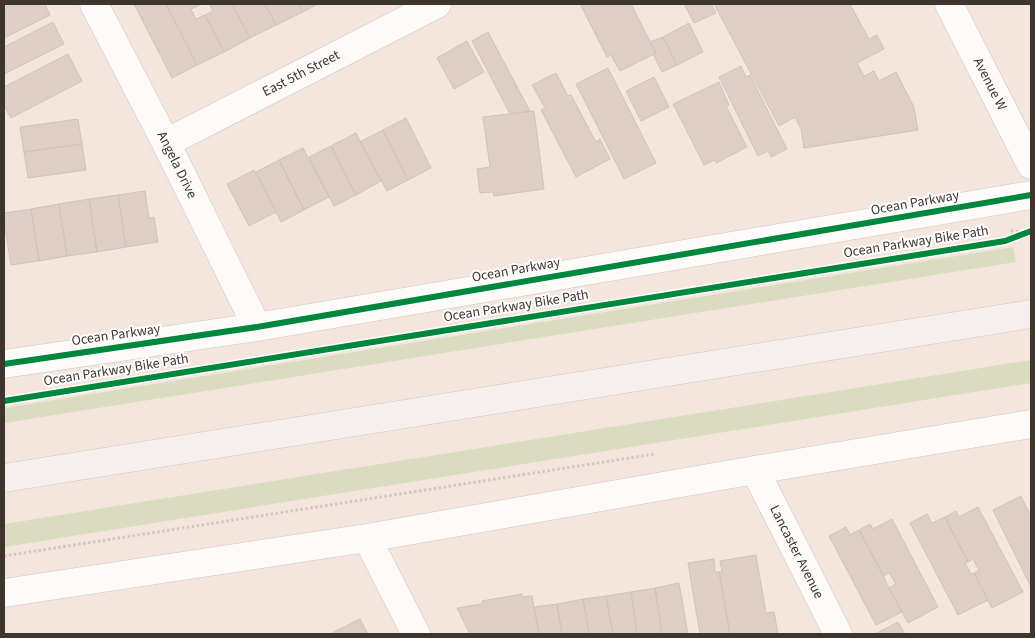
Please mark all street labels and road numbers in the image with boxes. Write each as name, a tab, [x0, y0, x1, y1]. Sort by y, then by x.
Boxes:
street label: East 5th Street	[259, 45, 344, 102]
street label: Avenue W	[968, 54, 1012, 114]
street label: Angela Drive	[152, 128, 202, 202]
street label: Ocean Parkway	[869, 185, 961, 221]
street label: Ocean Parkway Bike Path	[842, 221, 990, 263]
street label: Ocean Parkway	[470, 252, 562, 288]
street label: Ocean Parkway Bike Path	[442, 285, 590, 327]
street label: Ocean Parkway	[70, 319, 162, 351]
street label: Ocean Parkway Bike Path	[42, 349, 190, 391]
street label: Lancaster Avenue	[764, 502, 829, 603]

